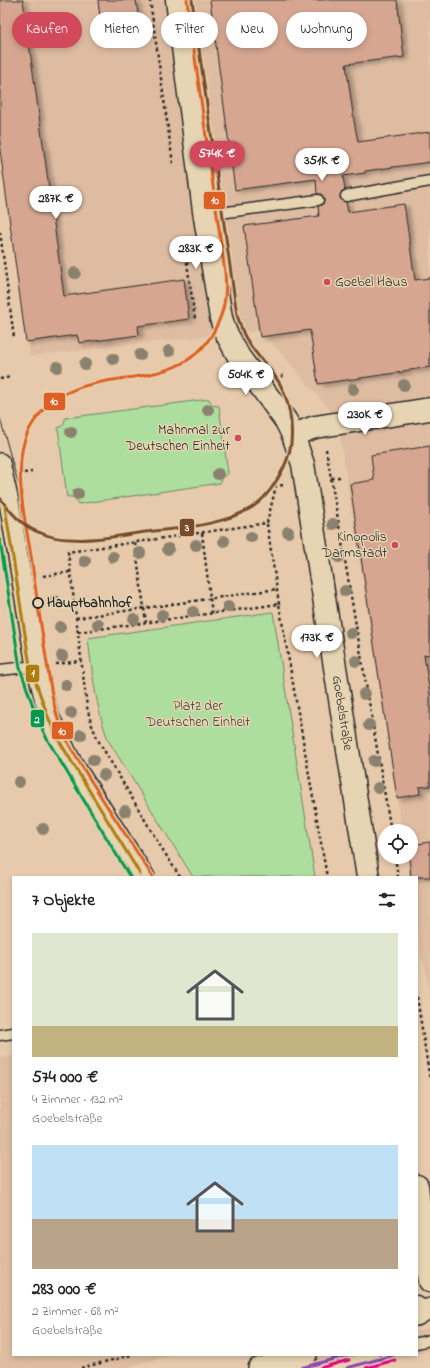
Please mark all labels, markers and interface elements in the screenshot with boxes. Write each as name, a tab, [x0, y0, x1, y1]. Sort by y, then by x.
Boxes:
chip: Kaufen	[12, 12, 82, 48]
chip: Mieten	[90, 12, 153, 48]
chip: Filter	[161, 12, 218, 48]
chip: Neu	[226, 12, 278, 48]
chip: Wohnung	[286, 12, 367, 48]
pin: 574K €	[184, 141, 250, 175]
text: 574K €	[199, 144, 235, 163]
pin: 351K €	[289, 148, 355, 182]
text: 351K €	[304, 151, 340, 170]
pin: 287K €	[23, 186, 89, 220]
text: 287K €	[38, 189, 74, 208]
line badge: 10	[203, 191, 226, 210]
text: 10	[211, 193, 219, 209]
pin: 283K €	[163, 236, 229, 270]
text: 283K €	[178, 239, 214, 258]
place label: Goebel Haus	[335, 272, 408, 293]
marker: Goebel Haus	[322, 277, 332, 287]
pin: 504K €	[213, 362, 279, 396]
text: 504K €	[227, 365, 265, 384]
line badge: 10	[43, 392, 66, 411]
text: 10	[50, 394, 58, 410]
pin: 230K €	[332, 402, 398, 436]
text: 230K €	[347, 405, 383, 424]
place label: Mahnmal zur Deutschen Einheit	[125, 420, 231, 457]
marker: Mahnmal zur Deutschen Einheit	[233, 433, 243, 443]
line badge: 3	[179, 518, 195, 537]
text: 3	[184, 520, 190, 536]
place label: Kinopolis Darmstadt	[321, 527, 387, 564]
marker: Kinopolis Darmstadt	[390, 540, 400, 550]
place label: Hauptbahnhof	[47, 593, 132, 614]
marker: Hauptbahnhof	[32, 597, 44, 609]
pin: 173K €	[284, 625, 350, 659]
text: 173K €	[300, 628, 334, 647]
line badge: 1	[25, 664, 40, 683]
text: 1	[31, 666, 35, 682]
street label: Goebelstraße	[326, 674, 358, 753]
park label: Platz der Deutschen Einheit	[145, 696, 250, 733]
line badge: 2	[30, 709, 45, 728]
text: 2	[33, 712, 40, 728]
line badge: 10	[51, 721, 74, 740]
text: 10	[58, 724, 66, 740]
map controls	[378, 824, 418, 864]
button: locate	[378, 824, 418, 864]
text: 7 Objekte	[32, 888, 95, 913]
icon: filters	[376, 889, 398, 911]
icon: home	[179, 959, 251, 1031]
text: 574 000 €	[32, 1065, 98, 1090]
text: 4 Zimmer · 132 m²	[32, 1090, 123, 1109]
text: Goebelstraße	[32, 1109, 102, 1128]
icon: home	[179, 1171, 251, 1243]
text: 283 000 €	[32, 1277, 96, 1302]
text: 2 Zimmer · 68 m²	[32, 1302, 119, 1321]
text: Goebelstraße	[32, 1321, 102, 1340]

